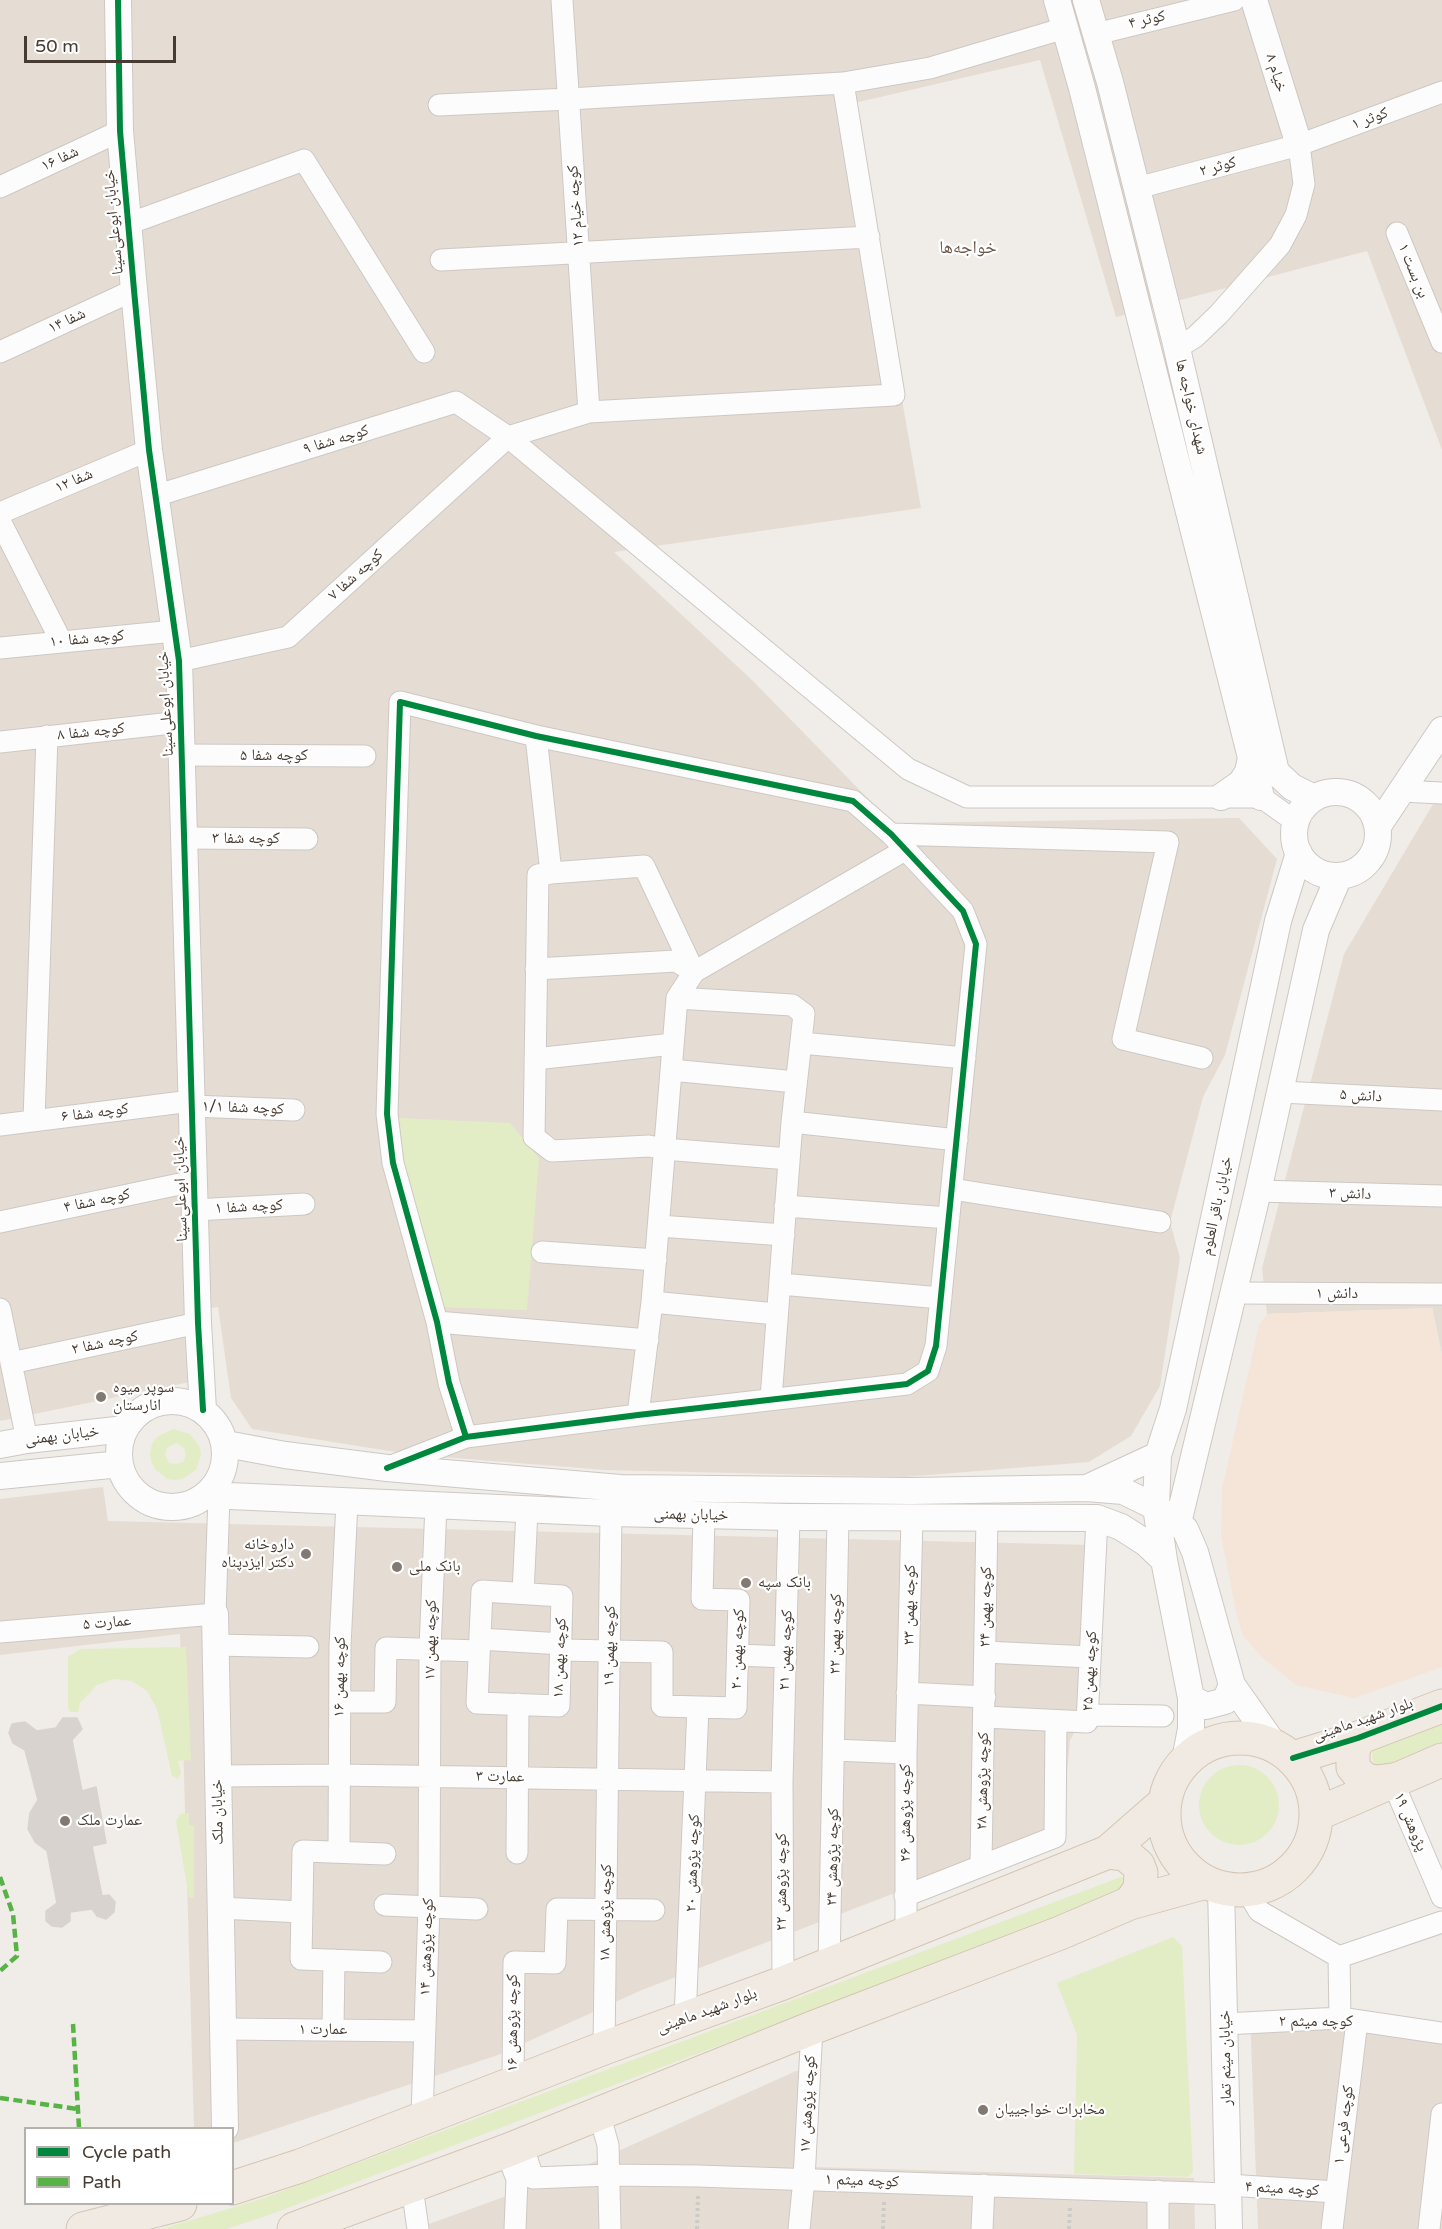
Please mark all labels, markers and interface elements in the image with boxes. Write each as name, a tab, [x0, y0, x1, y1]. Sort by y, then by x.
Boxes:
street label: کوثر ۴	[1127, 6, 1167, 34]
scale bar	[27, 24, 178, 62]
text: 50 m	[35, 35, 79, 57]
street label: خیام ۸	[1261, 51, 1291, 95]
street label: کوثر ۱	[1349, 104, 1391, 134]
street label: شفا ۱۶	[38, 142, 82, 176]
street label: کوثر ۲	[1197, 153, 1239, 181]
street label: کوچه خیام ۱۲	[564, 164, 588, 248]
street label: خیابان ابوعلی‌سینا	[100, 169, 128, 275]
district label: خواجه‌ها	[939, 237, 997, 259]
street label: بن بست ۱	[1393, 241, 1433, 301]
street label: شفا ۱۴	[45, 304, 89, 338]
street label: شهدای خواجه ها	[1171, 357, 1211, 457]
street label: کوچه شفا ۹	[301, 421, 371, 459]
street label: شفا ۱۲	[52, 464, 96, 498]
street label: کوچه شفا ۷	[324, 545, 388, 605]
street label: کوچه شفا ۱۰	[49, 626, 125, 652]
street label: خیابان ابوعلی‌سینا	[154, 651, 178, 757]
street label: کوچه شفا ۸	[56, 719, 126, 745]
street label: کوچه شفا ۵	[240, 746, 308, 766]
street label: کوچه شفا ۳	[212, 829, 280, 849]
street label: دانش ۵	[1339, 1085, 1383, 1107]
street label: کوچه شفا ۱/۱	[202, 1097, 284, 1119]
street label: کوچه شفا ۶	[60, 1099, 130, 1127]
street label: خیابان ابوعلی‌سینا	[170, 1136, 192, 1242]
street label: خیابان باقر العلوم	[1197, 1155, 1237, 1257]
street label: دانش ۳	[1328, 1184, 1372, 1204]
street label: کوچه شفا ۴	[62, 1185, 132, 1217]
street label: کوچه شفا ۱	[215, 1196, 283, 1218]
street label: دانش ۱	[1316, 1284, 1358, 1304]
street label: کوچه شفا ۲	[70, 1327, 140, 1359]
place label: سوپر میوه انارستان	[113, 1378, 174, 1416]
marker: سوپر میوه انارستان	[94, 1390, 108, 1404]
street label: خیابان بهمنی	[24, 1422, 100, 1450]
street label: خیابان بهمنی	[653, 1505, 729, 1525]
place label: داروخانه دکتر ایزدپناه	[221, 1535, 294, 1573]
marker: داروخانه دکتر ایزدپناه	[299, 1547, 313, 1561]
place label: بانک ملی	[409, 1557, 461, 1577]
marker: بانک ملی	[390, 1560, 404, 1574]
street label: کوجه بهمن ۲۳	[900, 1564, 920, 1646]
street label: کوچه بهمن ۲۴	[976, 1566, 996, 1648]
place label: بانک سپه	[758, 1573, 811, 1593]
marker: بانک سپه	[739, 1576, 753, 1590]
street label: کوچه بهمن ۲۲	[826, 1593, 846, 1675]
street label: کوچه بهمن ۱۷	[421, 1599, 441, 1681]
street label: کوچه بهمن ۱۹	[600, 1605, 620, 1687]
street label: کوچه بهمن ۲۰	[727, 1608, 749, 1690]
street label: کوچه بهمن ۲۱	[775, 1609, 797, 1691]
street label: عمارت ۵	[82, 1611, 132, 1635]
street label: کوچه بهمن ۱۸	[549, 1617, 571, 1699]
street label: کوچه بهمن ۲۵	[1078, 1630, 1102, 1712]
street label: کوچه بهمن ۱۶	[330, 1636, 350, 1718]
street label: بلوار شهید ماهینی	[1310, 1694, 1416, 1746]
street label: کوچه پژوهش ۲۸	[973, 1732, 993, 1830]
street label: کوچه پژوهش ۲۶	[896, 1764, 916, 1862]
street label: عمارت ۳	[476, 1767, 524, 1787]
street label: خیابان ملک	[208, 1779, 228, 1845]
street label: پژوهش ۱۹	[1389, 1790, 1431, 1854]
street label: کوچه پژوهش ۲۴	[823, 1808, 843, 1906]
place label: عمارت ملک	[77, 1811, 142, 1831]
marker: عمارت ملک	[58, 1814, 72, 1828]
street label: کوچه پژوهش ۲۰	[682, 1814, 704, 1912]
street label: کوچه پژوهش ۲۲	[772, 1833, 792, 1931]
street label: کوچه پژوهش ۱۸	[596, 1864, 616, 1962]
street label: کوچه پژوهش ۱۴	[416, 1898, 438, 1996]
street label: کوچه پژوهش ۱۶	[503, 1974, 523, 2072]
street label: بلوار شهید ماهینی	[654, 1984, 760, 2038]
street label: خیابان میثم تمار	[1216, 2010, 1236, 2106]
street label: کوچه میثم ۲	[1279, 2012, 1353, 2032]
street label: عمارت ۱	[299, 2020, 347, 2040]
street label: کوچه پژوهش ۱۷	[796, 2055, 820, 2153]
street label: کوچه فرعی ۱	[1330, 2084, 1358, 2166]
place label: مخابرات خواجییان	[995, 2100, 1105, 2120]
marker: مخابرات خواجییان	[976, 2103, 990, 2117]
legend	[24, 2127, 234, 2205]
text: Cycle path	[82, 2141, 171, 2163]
street label: کوچه میثم ۱	[825, 2170, 899, 2192]
text: Path	[82, 2171, 121, 2193]
street label: کوچه میثم ۴	[1244, 2177, 1320, 2201]

